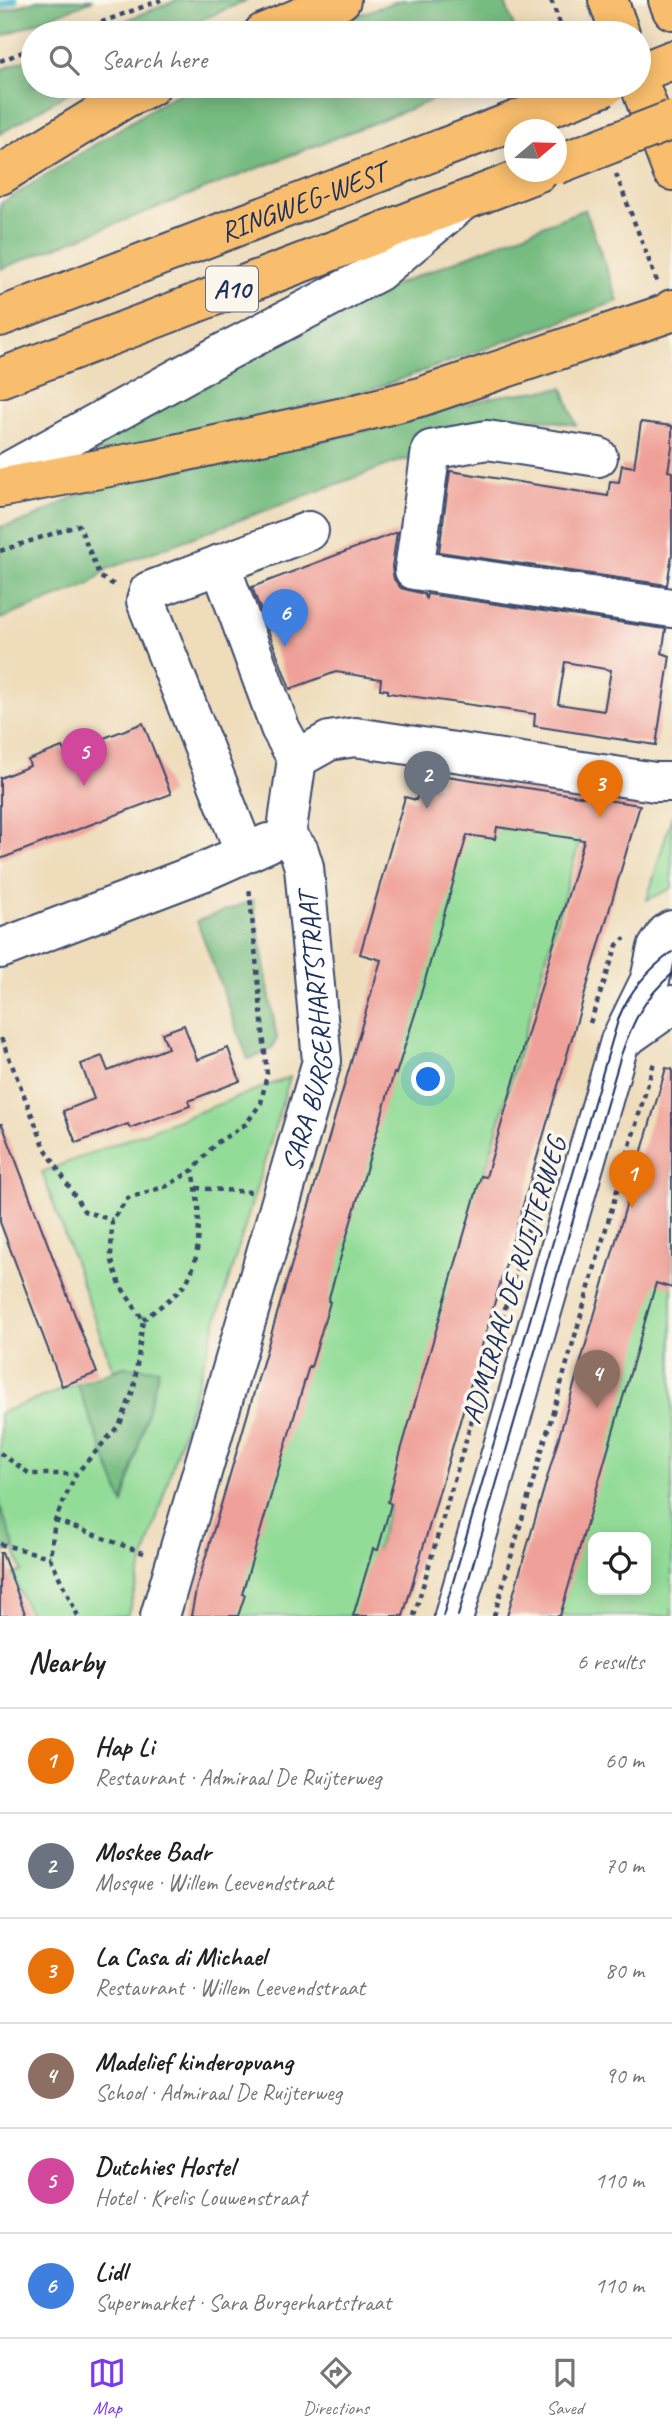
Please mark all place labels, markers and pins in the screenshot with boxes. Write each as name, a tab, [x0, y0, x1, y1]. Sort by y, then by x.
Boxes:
pin: 6	[262, 589, 308, 647]
pin: 5	[61, 728, 107, 786]
pin: 2	[404, 751, 450, 809]
pin: 3	[577, 760, 623, 818]
pin: 1	[609, 1150, 655, 1208]
pin: 4	[574, 1350, 620, 1408]

